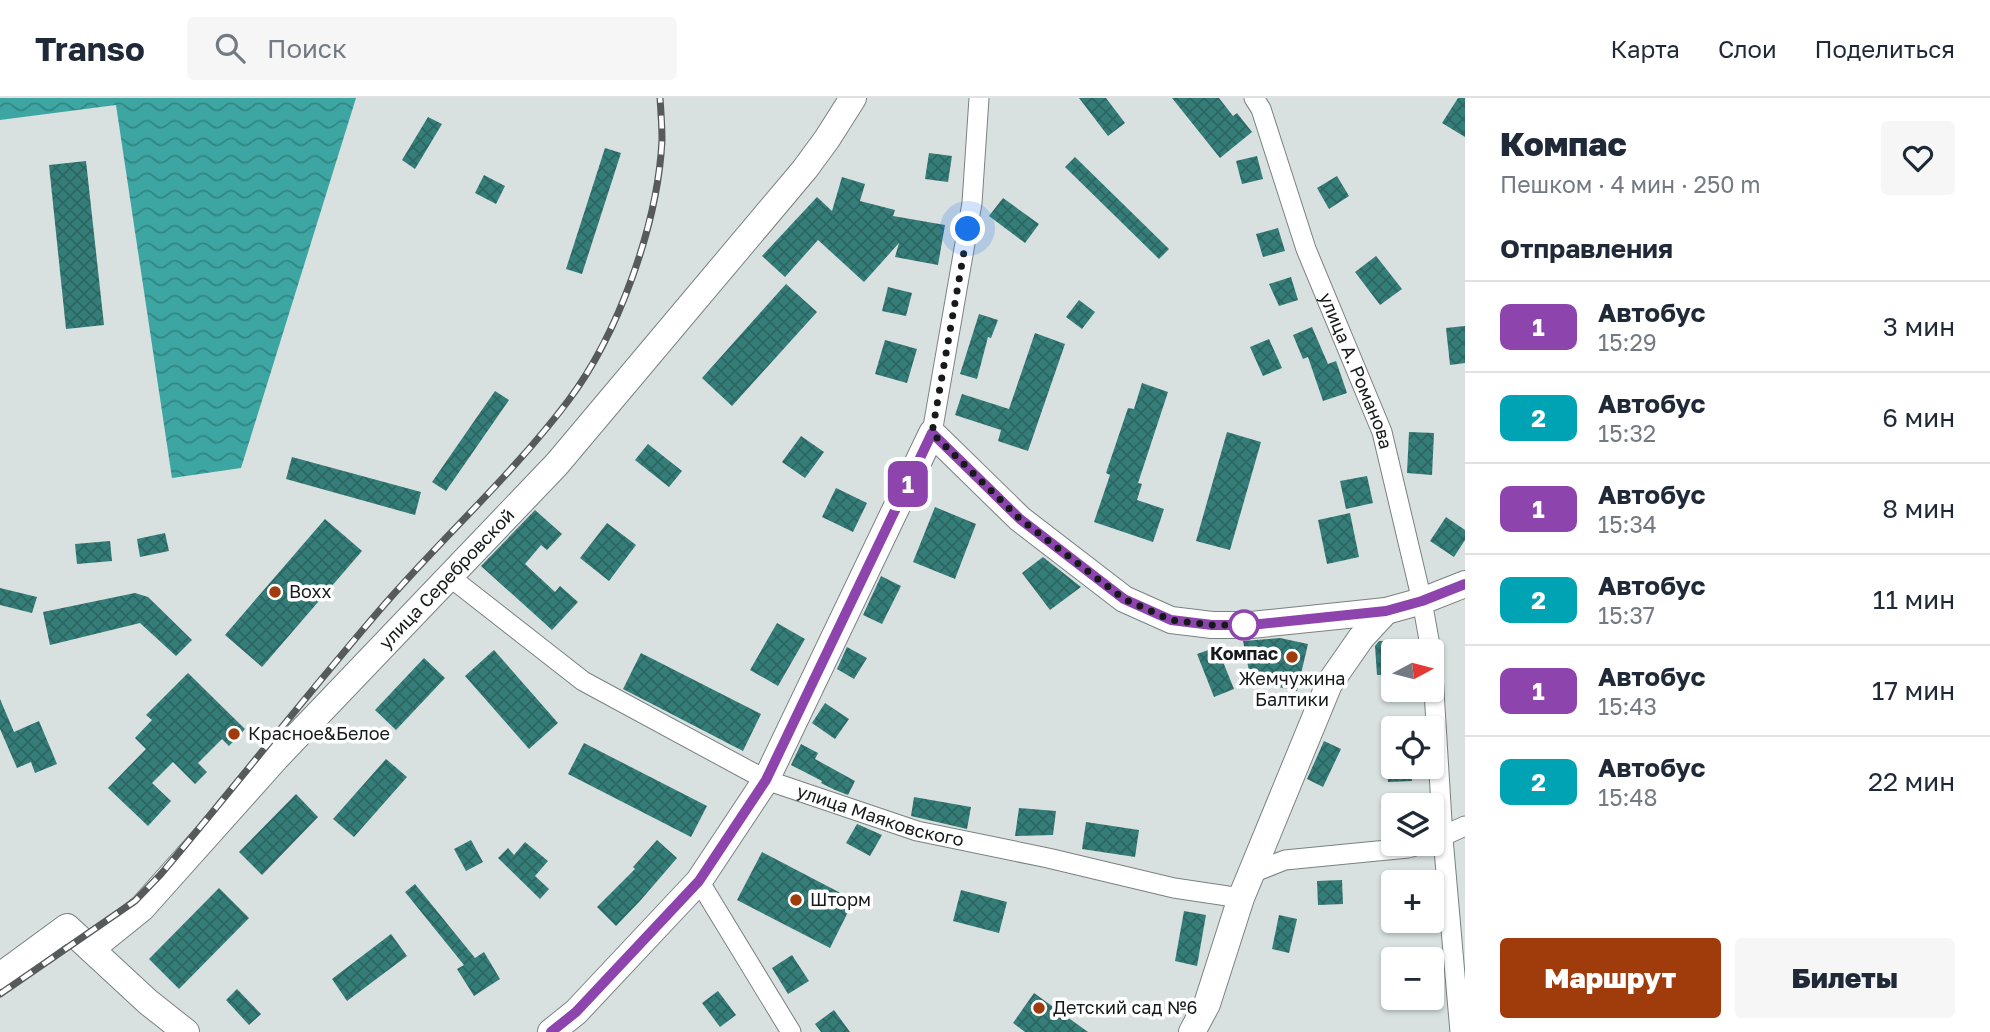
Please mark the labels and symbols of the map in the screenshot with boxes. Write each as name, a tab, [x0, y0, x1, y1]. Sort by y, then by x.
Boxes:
your location	[950, 211, 985, 246]
street label: улица А. Романова	[1315, 289, 1398, 451]
line badge: 1	[885, 461, 931, 507]
street label: улица Серебровской	[374, 504, 518, 653]
place label: Boxx	[289, 580, 332, 602]
marker: Boxx	[267, 584, 283, 600]
marker: Компас	[1229, 610, 1259, 640]
north arrow	[1381, 639, 1444, 702]
place label: Компас	[1210, 642, 1278, 664]
marker: Жемчужина Балтики	[1284, 649, 1300, 665]
place label: Жемчужина Балтики	[1238, 667, 1346, 710]
place label: Красное&Белое	[248, 722, 390, 744]
marker: Красное&Белое	[226, 726, 242, 742]
street label: улица Маяковского	[794, 779, 966, 850]
place label: Шторм	[810, 888, 871, 910]
marker: Шторм	[788, 892, 804, 908]
place label: Детский сад №6	[1053, 996, 1197, 1018]
marker: Детский сад №6	[1031, 1000, 1047, 1016]

